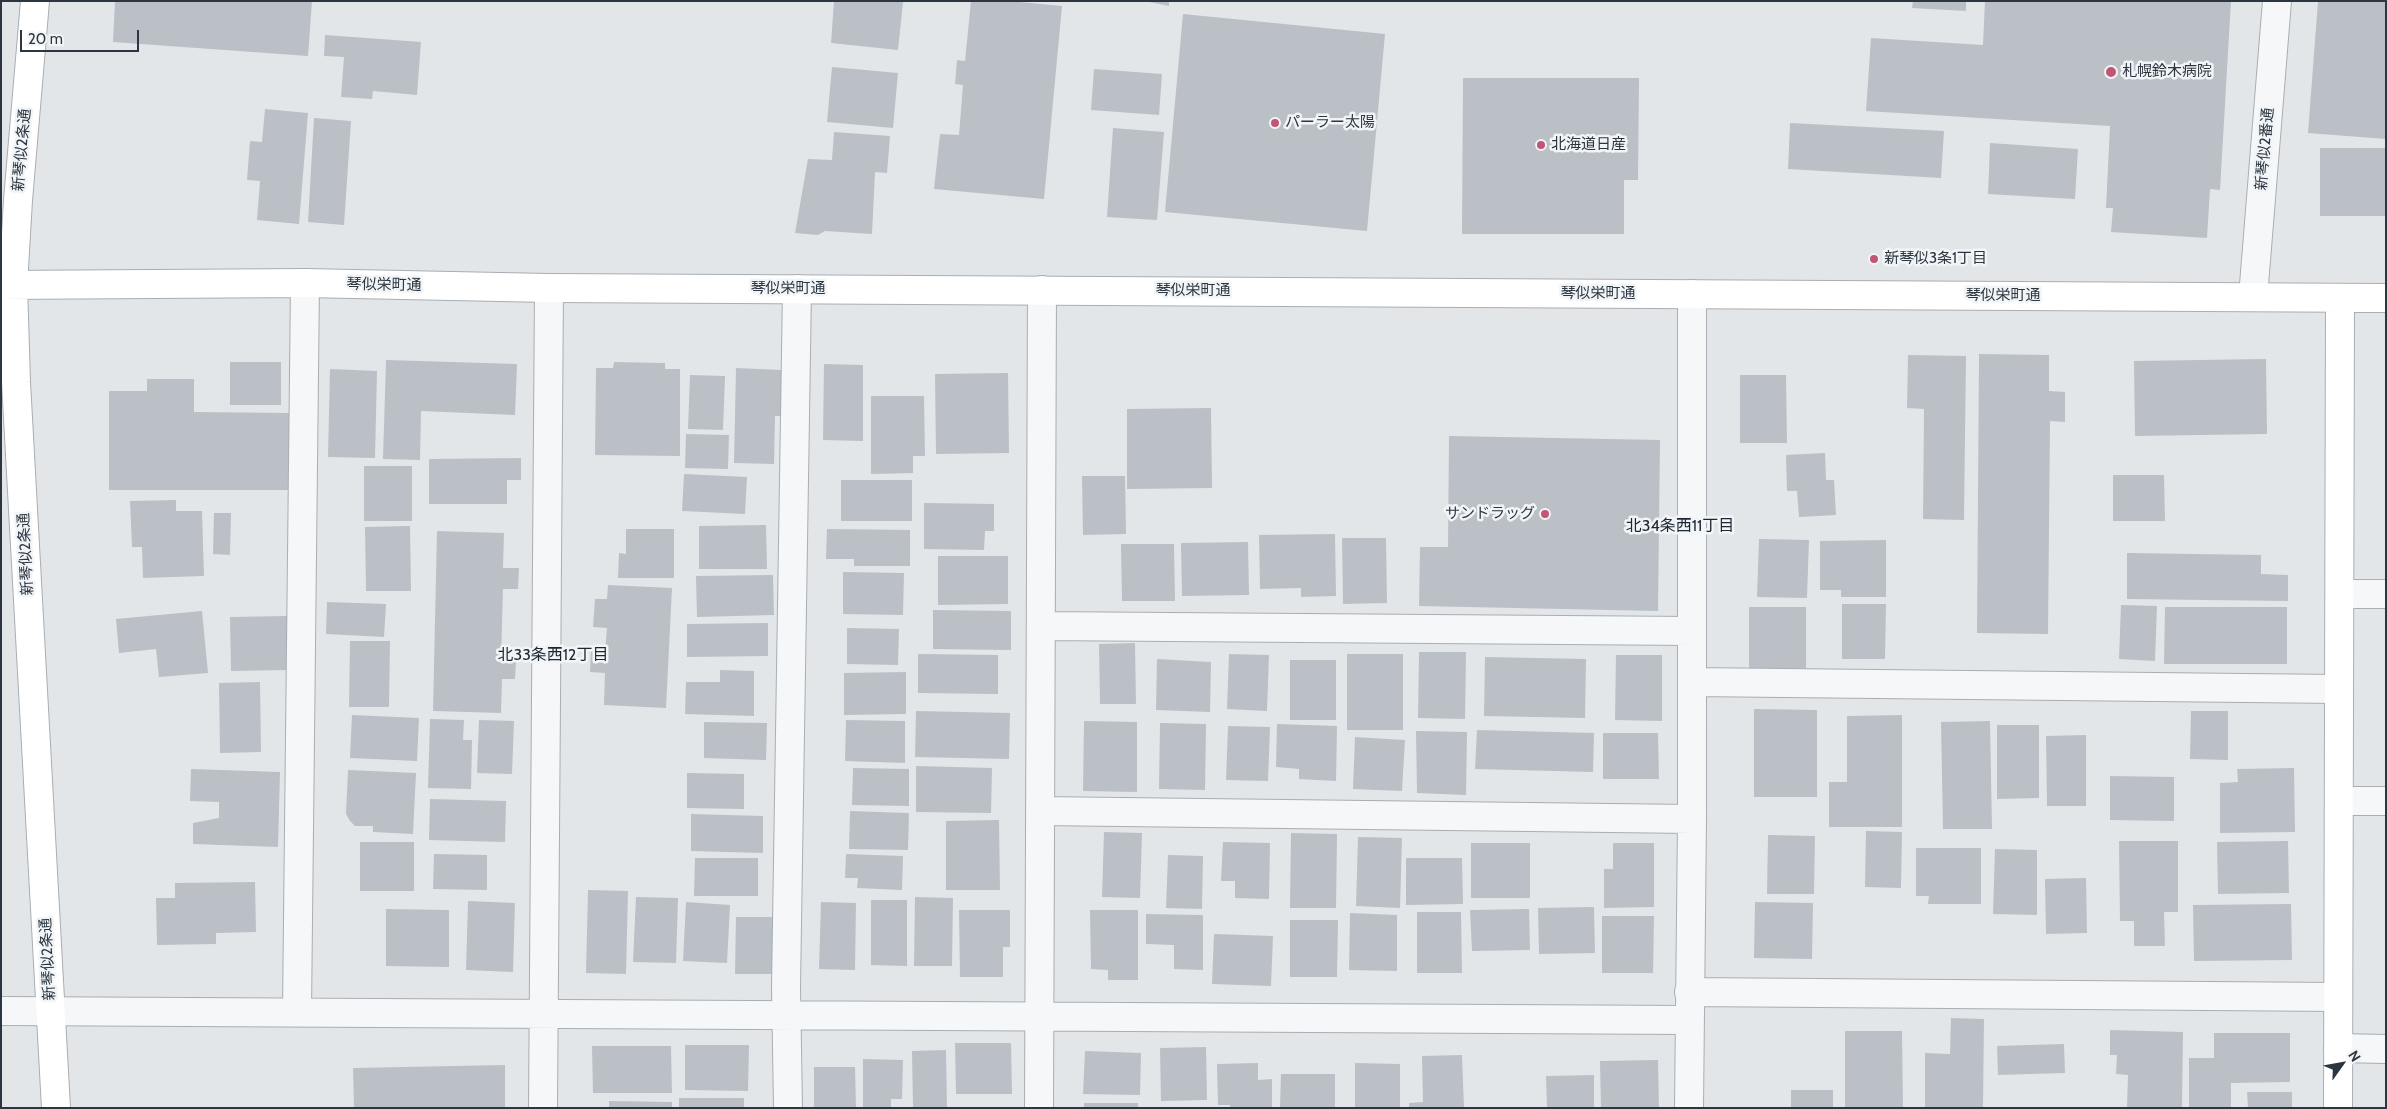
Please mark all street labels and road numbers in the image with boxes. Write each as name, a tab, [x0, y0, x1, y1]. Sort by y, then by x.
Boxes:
street label: 新琴似2番通	[2252, 107, 2278, 191]
street label: 新琴似2条通	[9, 108, 35, 192]
street label: 琴似栄町通	[346, 275, 422, 295]
street label: 琴似栄町通	[751, 280, 825, 298]
street label: 琴似栄町通	[1156, 282, 1230, 300]
street label: 琴似栄町通	[1561, 285, 1635, 303]
street label: 琴似栄町通	[1966, 287, 2040, 305]
street label: 新琴似2条通	[15, 512, 37, 596]
street label: 新琴似2条通	[37, 917, 59, 1001]

